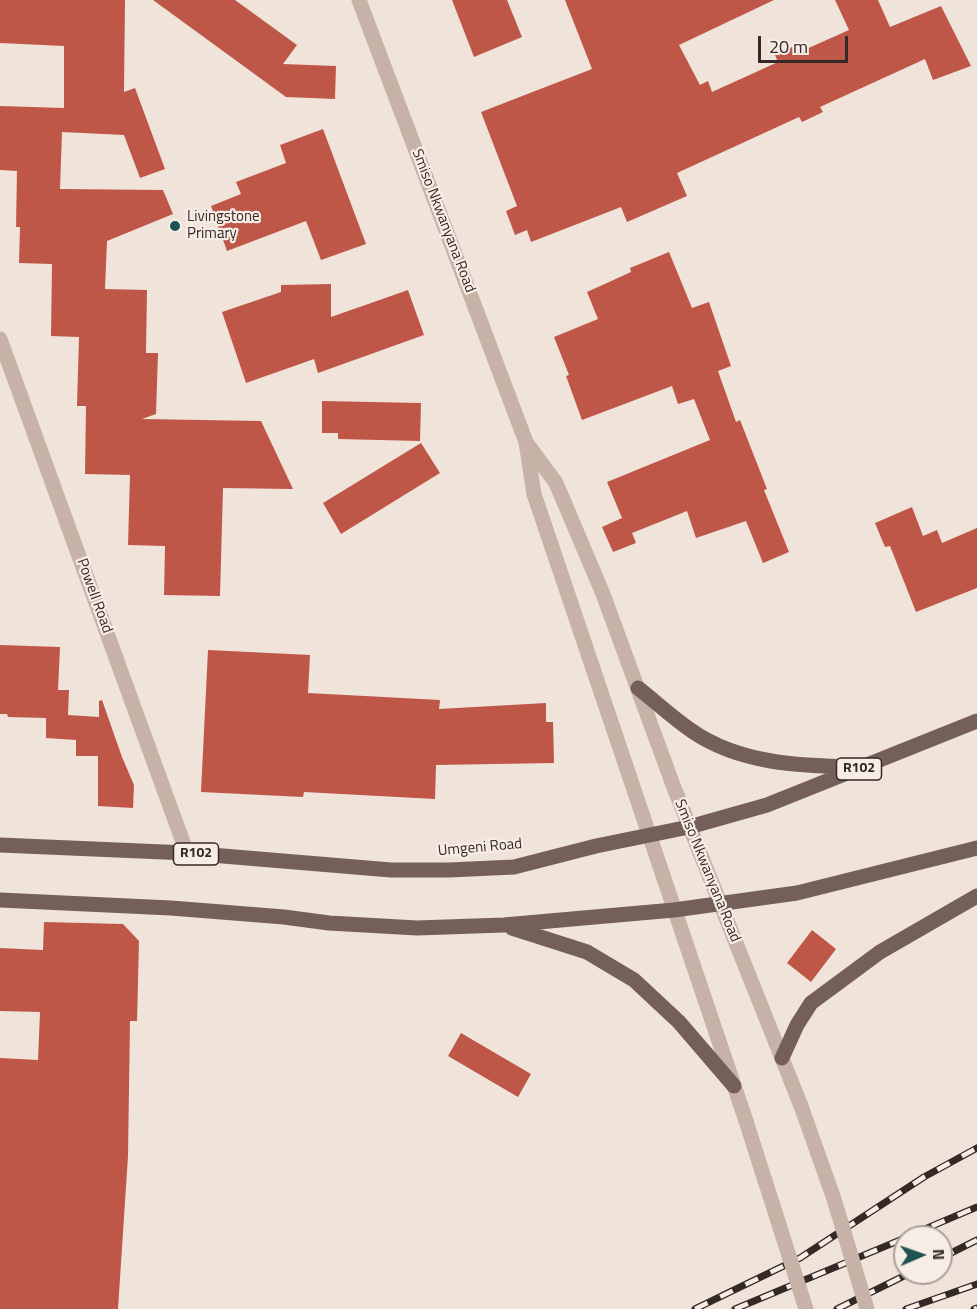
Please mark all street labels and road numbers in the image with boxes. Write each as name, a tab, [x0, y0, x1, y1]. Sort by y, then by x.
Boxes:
street label: Smiso Nkwanyana Road	[407, 147, 479, 295]
street label: Powell Road	[72, 556, 116, 636]
road number: R102	[836, 758, 882, 780]
street label: Smiso Nkwanyana Road	[670, 797, 744, 945]
street label: Umgeni Road	[437, 835, 523, 861]
road number: R102	[174, 843, 218, 865]

